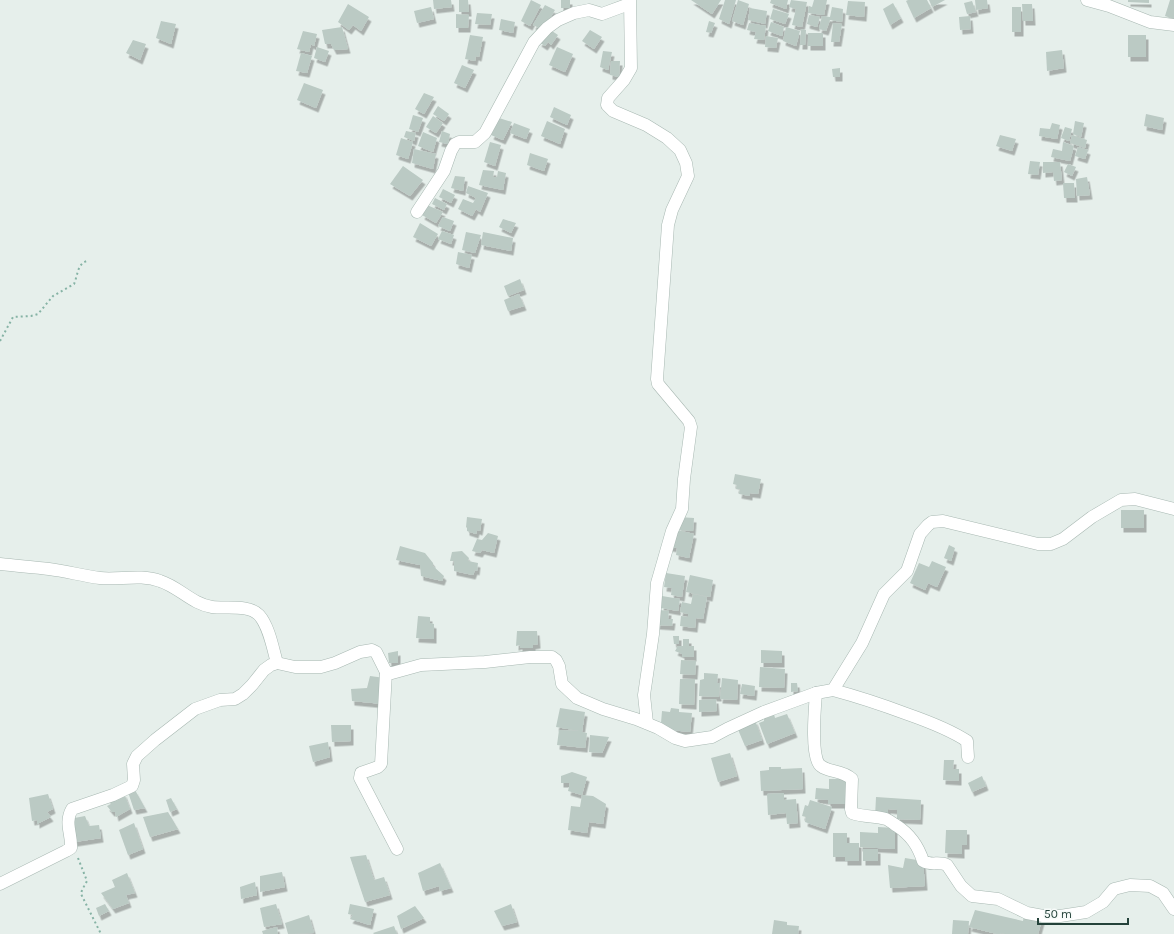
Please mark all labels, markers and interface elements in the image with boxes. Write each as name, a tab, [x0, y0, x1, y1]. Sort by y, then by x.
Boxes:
scale bar	[1038, 900, 1128, 926]
text: 50 m	[1044, 907, 1072, 921]

